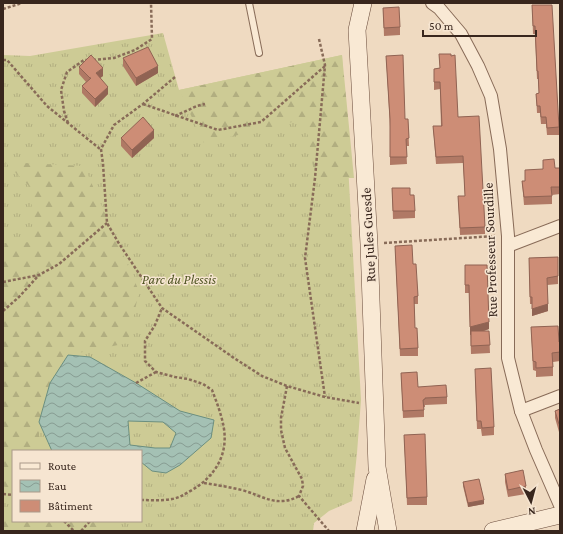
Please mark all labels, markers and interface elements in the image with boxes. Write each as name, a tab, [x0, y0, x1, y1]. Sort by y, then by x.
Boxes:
scale bar	[423, 12, 536, 38]
text: 50 m	[429, 19, 454, 33]
street label: Rue Professeur Sourdille	[480, 182, 500, 318]
street label: Rue Jules Guesde	[358, 187, 378, 283]
park label: Parc du Plessis	[142, 271, 217, 287]
legend	[12, 450, 142, 522]
text: Route	[48, 459, 76, 473]
text: Eau	[48, 479, 67, 493]
north arrow	[511, 482, 551, 522]
text: Bâtiment	[48, 499, 94, 513]
text: N	[527, 506, 536, 518]

